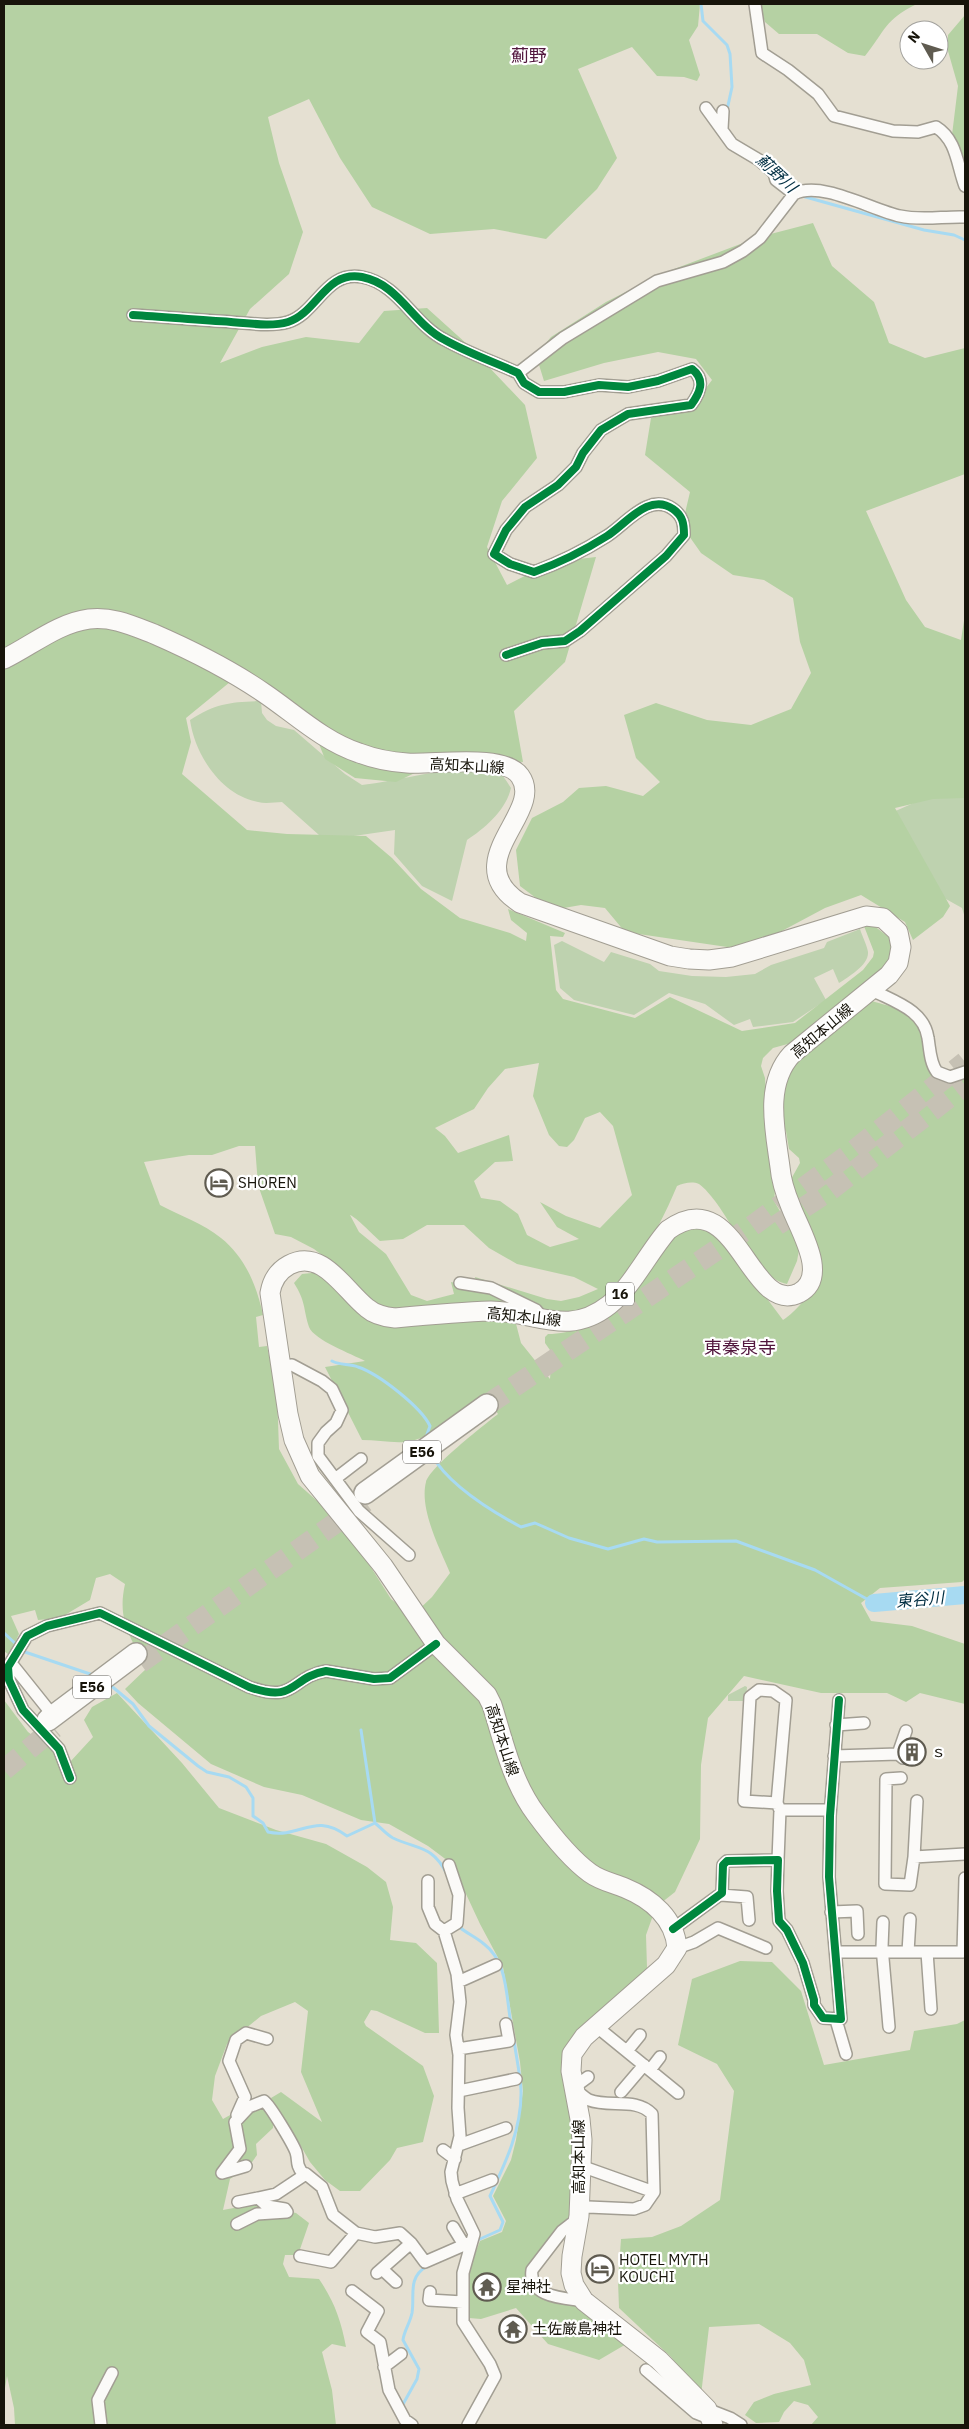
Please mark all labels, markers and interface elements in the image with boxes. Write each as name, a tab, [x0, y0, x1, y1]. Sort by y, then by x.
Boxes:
north arrow	[899, 20, 949, 70]
text: N	[904, 27, 924, 46]
district label: 薊野	[511, 44, 547, 67]
water label: 薊野川	[753, 149, 803, 198]
street label: 高知本山線	[429, 754, 505, 777]
street label: 高知本山線	[787, 999, 857, 1062]
hotel icon: SHOREN	[204, 1168, 234, 1198]
place label: SHOREN	[238, 1173, 297, 1192]
road number: 16	[606, 1282, 634, 1306]
street label: 高知本山線	[486, 1303, 562, 1330]
district label: 東秦泉寺	[704, 1336, 776, 1359]
road number: E56	[403, 1440, 441, 1464]
water label: 東谷川	[895, 1587, 947, 1611]
road number: E56	[73, 1675, 111, 1698]
street label: 高知本山線	[482, 1701, 523, 1778]
building icon: ｓ	[897, 1737, 927, 1767]
place label: ｓ	[931, 1742, 946, 1761]
street label: 高知本山線	[569, 2119, 588, 2195]
place label: HOTEL MYTH KOUCHI	[619, 2250, 709, 2286]
hotel icon: HOTEL MYTH KOUCHI	[585, 2254, 615, 2284]
temple icon: 星神社	[472, 2272, 502, 2302]
place label: 星神社	[506, 2277, 551, 2296]
temple icon: 土佐厳島神社	[498, 2314, 528, 2344]
place label: 土佐厳島神社	[532, 2319, 622, 2338]

